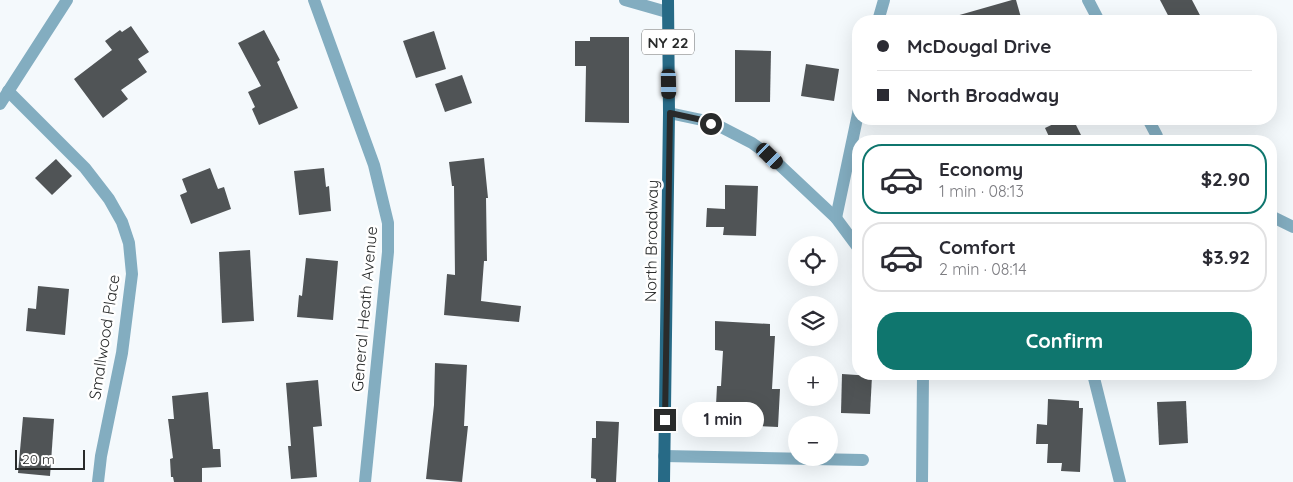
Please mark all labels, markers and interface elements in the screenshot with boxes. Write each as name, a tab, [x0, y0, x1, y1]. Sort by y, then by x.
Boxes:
road number: NY 22	[642, 30, 694, 54]
text: McDougal Drive	[907, 34, 1052, 58]
car	[661, 69, 676, 99]
text: North Broadway	[907, 83, 1059, 107]
route start	[700, 113, 722, 135]
car	[753, 140, 786, 172]
icon: car	[879, 157, 924, 202]
text: Economy	[939, 157, 1023, 181]
text: $2.90	[1201, 167, 1250, 191]
street label: North Broadway	[640, 180, 662, 302]
text: 1 min · 08:13	[939, 181, 1024, 201]
street label: General Heath Avenue	[347, 225, 381, 393]
icon: car	[879, 235, 924, 280]
text: Comfort	[939, 235, 1016, 259]
map controls	[788, 236, 838, 466]
button: locate	[788, 236, 838, 286]
text: $3.92	[1202, 245, 1250, 269]
text: 2 min · 08:14	[939, 259, 1027, 279]
street label: Smallwood Place	[84, 273, 124, 401]
button: layers	[788, 296, 838, 346]
button: Confirm	[877, 312, 1252, 370]
button: +	[788, 356, 838, 406]
callout: 1 min	[682, 402, 765, 438]
route end	[654, 409, 676, 431]
text: 1 min	[704, 409, 742, 429]
button: −	[788, 416, 838, 466]
scale bar	[15, 447, 85, 470]
text: 20 m	[22, 450, 55, 468]

